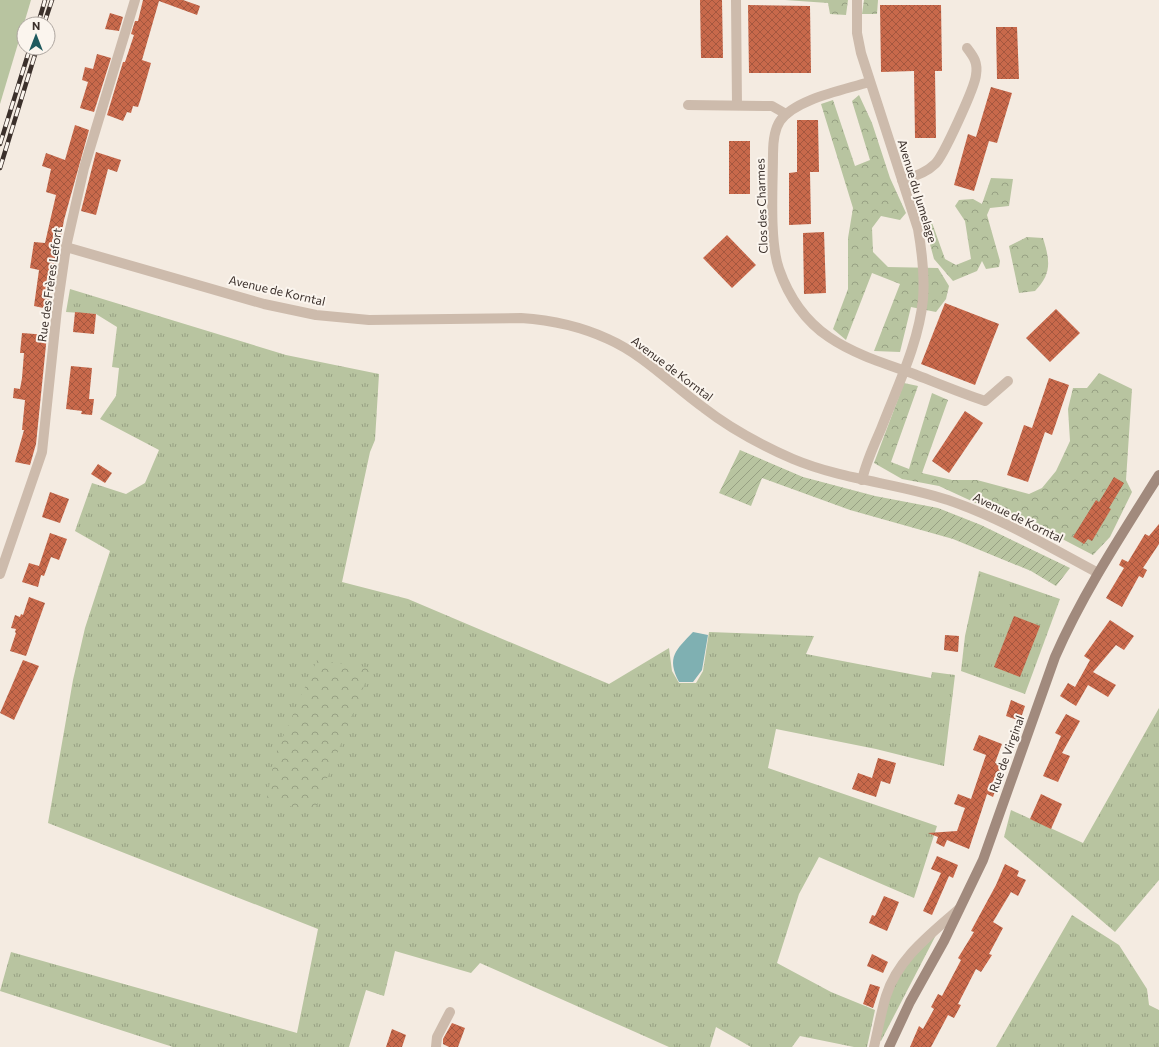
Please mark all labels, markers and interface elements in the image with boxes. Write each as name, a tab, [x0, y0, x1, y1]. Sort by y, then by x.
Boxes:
north arrow	[16, 16, 56, 56]
text: N	[32, 19, 40, 32]
street label: Avenue du Jumelage	[895, 137, 940, 244]
street label: Clos des Charmes	[752, 158, 770, 254]
street label: Rue des Frères Lefort	[34, 227, 64, 343]
street label: Avenue de Korntal	[228, 272, 327, 308]
street label: Avenue de Korntal	[629, 333, 716, 403]
street label: Avenue de Korntal	[971, 489, 1066, 545]
street label: Rue de Virginal	[986, 713, 1026, 794]

